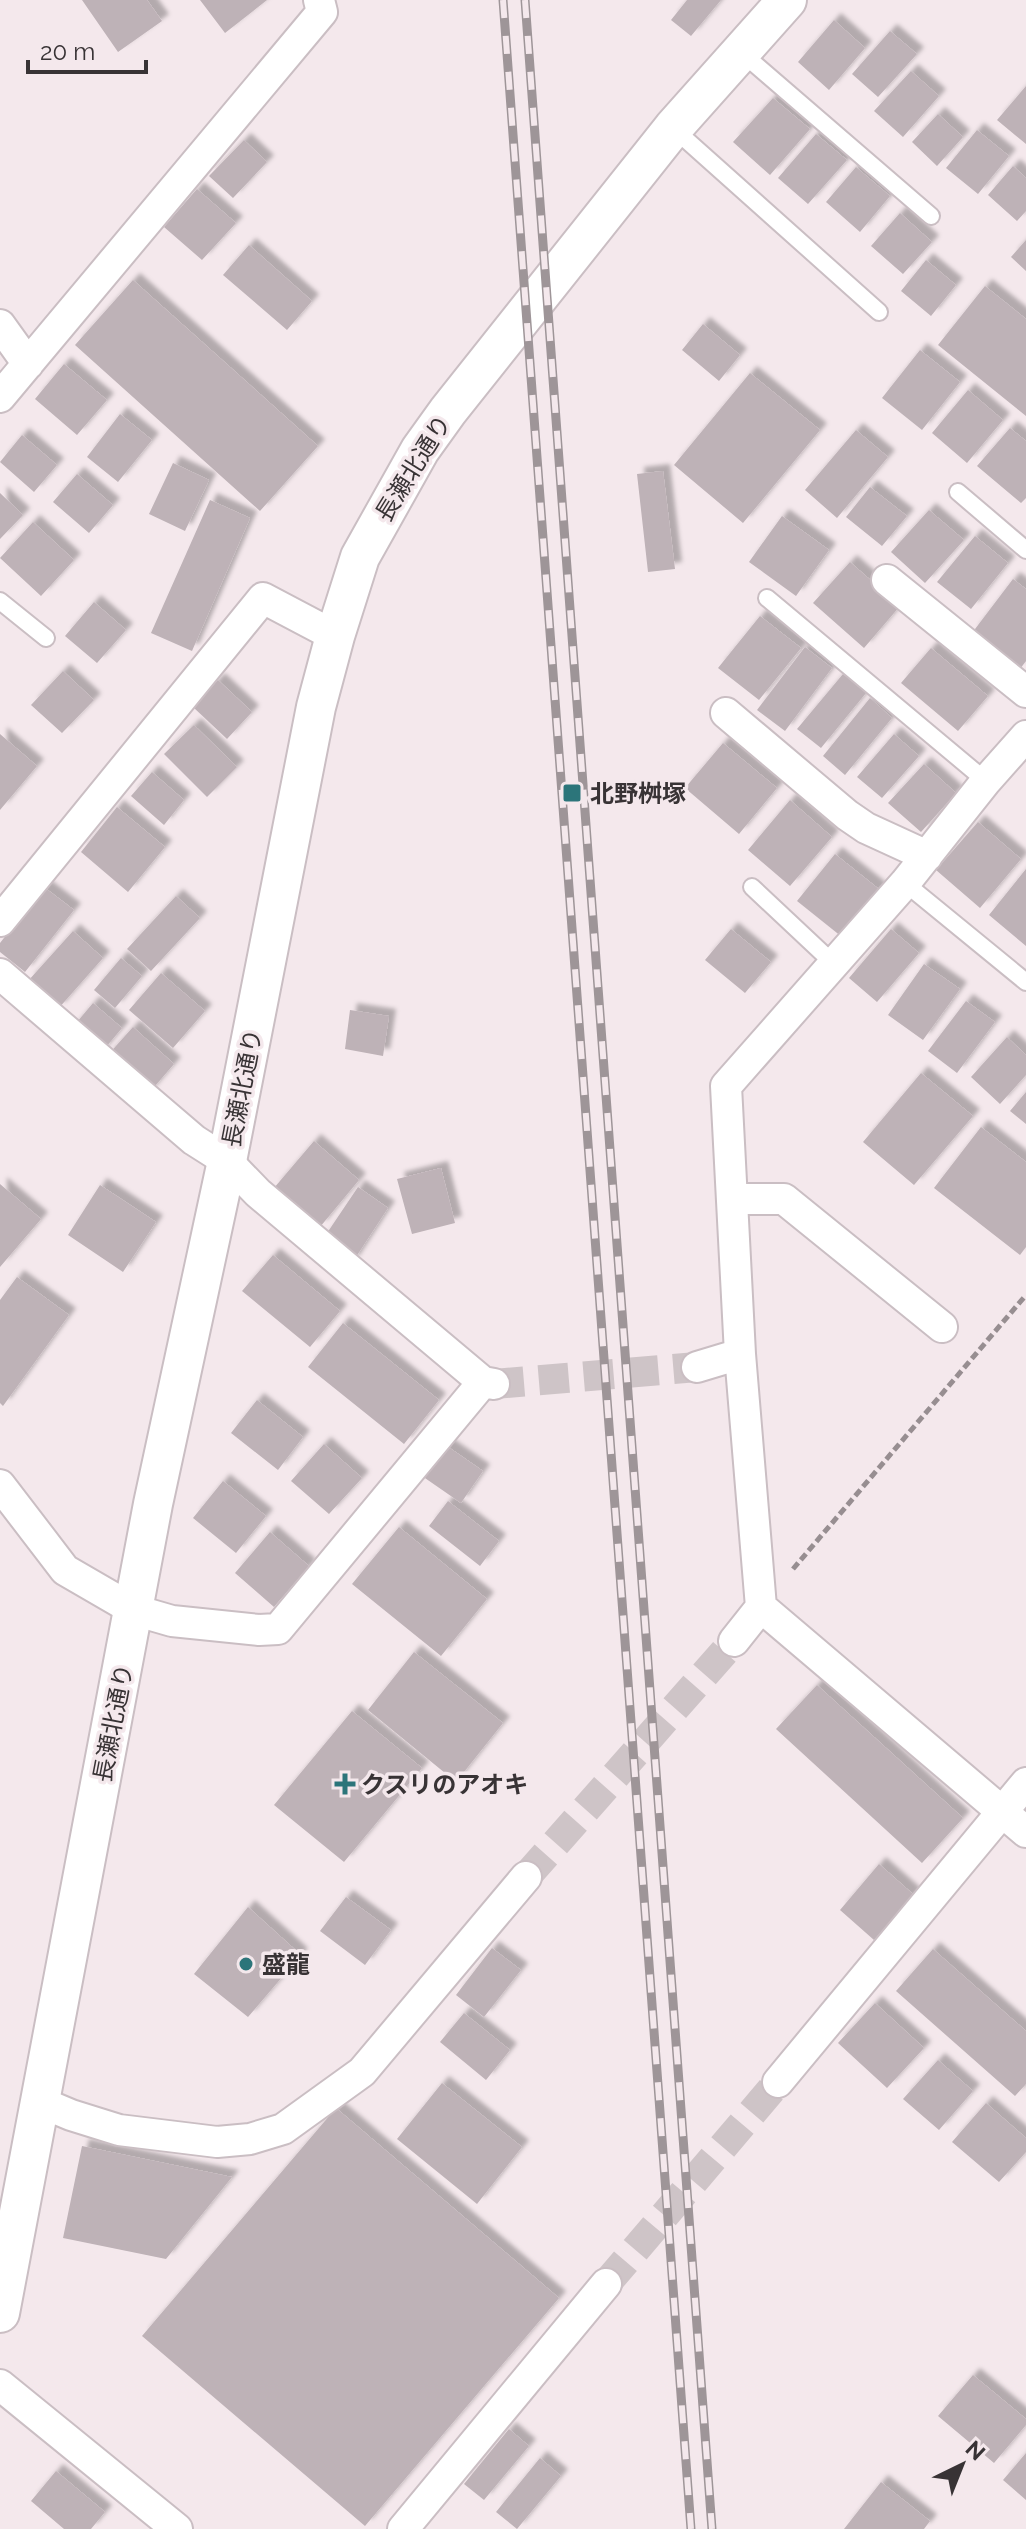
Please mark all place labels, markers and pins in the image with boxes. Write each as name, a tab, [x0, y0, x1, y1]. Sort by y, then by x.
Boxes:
place label: 北野桝塚	[590, 779, 686, 808]
marker: 北野桝塚	[561, 782, 583, 804]
place label: クスリのアオキ	[361, 1770, 528, 1799]
marker: クスリのアオキ	[336, 1775, 354, 1793]
place label: 盛龍	[262, 1950, 310, 1979]
marker: 盛龍	[237, 1955, 255, 1973]

